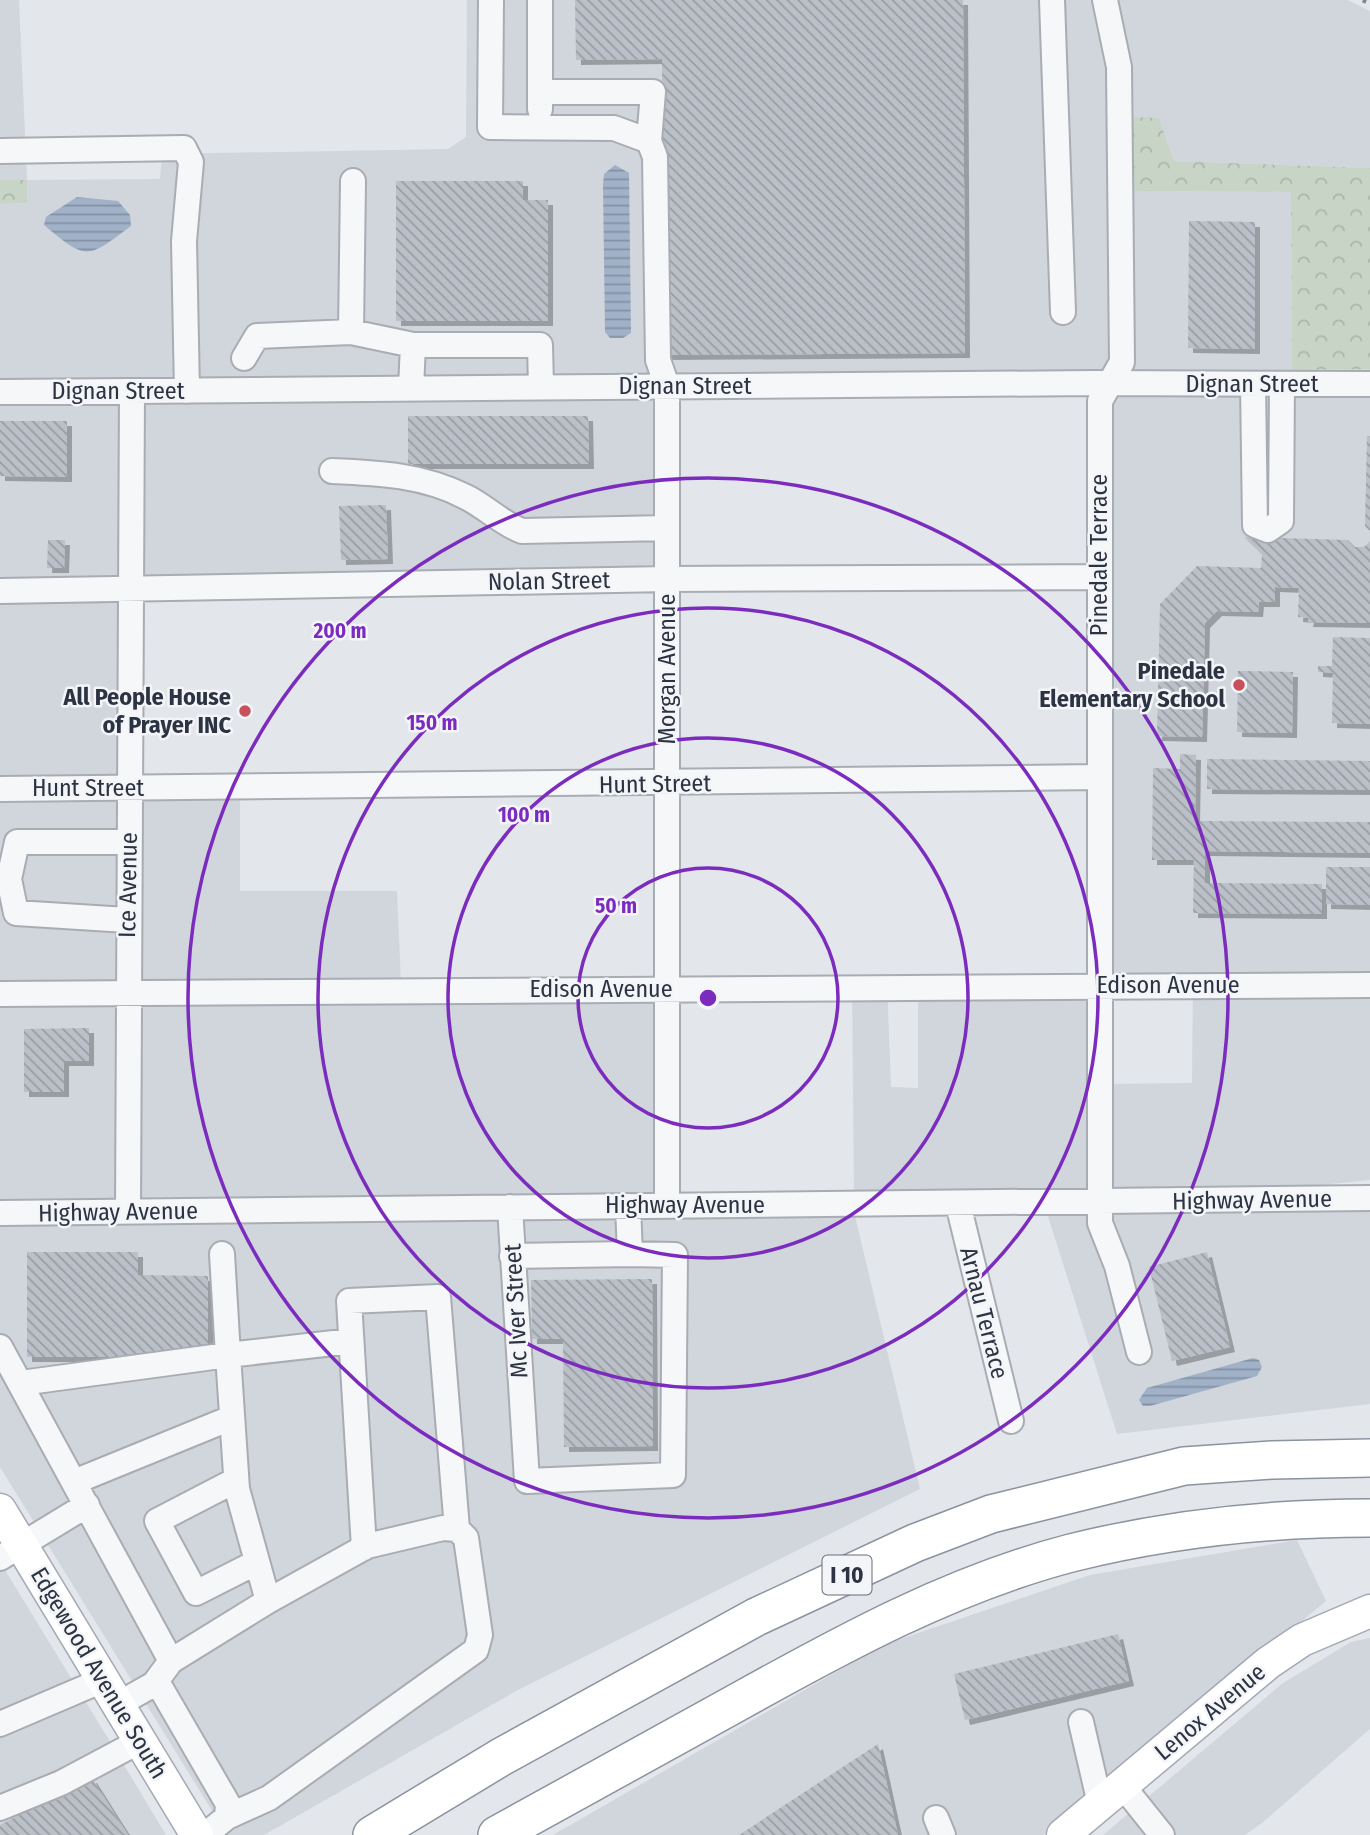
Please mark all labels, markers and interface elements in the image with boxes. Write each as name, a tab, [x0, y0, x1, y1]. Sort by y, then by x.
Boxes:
street label: Dignan Street	[1186, 370, 1319, 398]
street label: Dignan Street	[619, 372, 752, 400]
street label: Dignan Street	[52, 377, 185, 405]
street label: Pinedale Terrace	[1085, 474, 1113, 636]
street label: Nolan Street	[488, 566, 611, 596]
street label: Morgan Avenue	[653, 594, 681, 744]
text: 200 m	[312, 618, 367, 644]
place label: Pinedale Elementary School	[1039, 657, 1225, 713]
marker: Pinedale Elementary School	[1231, 677, 1247, 693]
place label: All People House of Prayer INC	[63, 683, 231, 739]
marker: All People House of Prayer INC	[237, 703, 253, 719]
text: 150 m	[406, 710, 458, 736]
street label: Hunt Street	[599, 769, 712, 799]
street label: Hunt Street	[32, 774, 144, 802]
text: 100 m	[498, 802, 550, 828]
street label: Ice Avenue	[113, 832, 143, 938]
text: 50 m	[595, 893, 637, 919]
street label: Edison Avenue	[1097, 971, 1239, 999]
street label: Edison Avenue	[530, 975, 672, 1003]
centre of rings	[696, 986, 720, 1010]
street label: Highway Avenue	[1172, 1185, 1332, 1215]
street label: Highway Avenue	[605, 1191, 765, 1219]
street label: Highway Avenue	[38, 1197, 198, 1227]
street label: Mc Iver Street	[498, 1243, 534, 1379]
street label: Arnau Terrace	[954, 1244, 1014, 1382]
road number: I 10	[822, 1556, 872, 1594]
street label: Edgewood Avenue South	[25, 1562, 173, 1784]
street label: Lenox Avenue	[1149, 1658, 1271, 1766]

